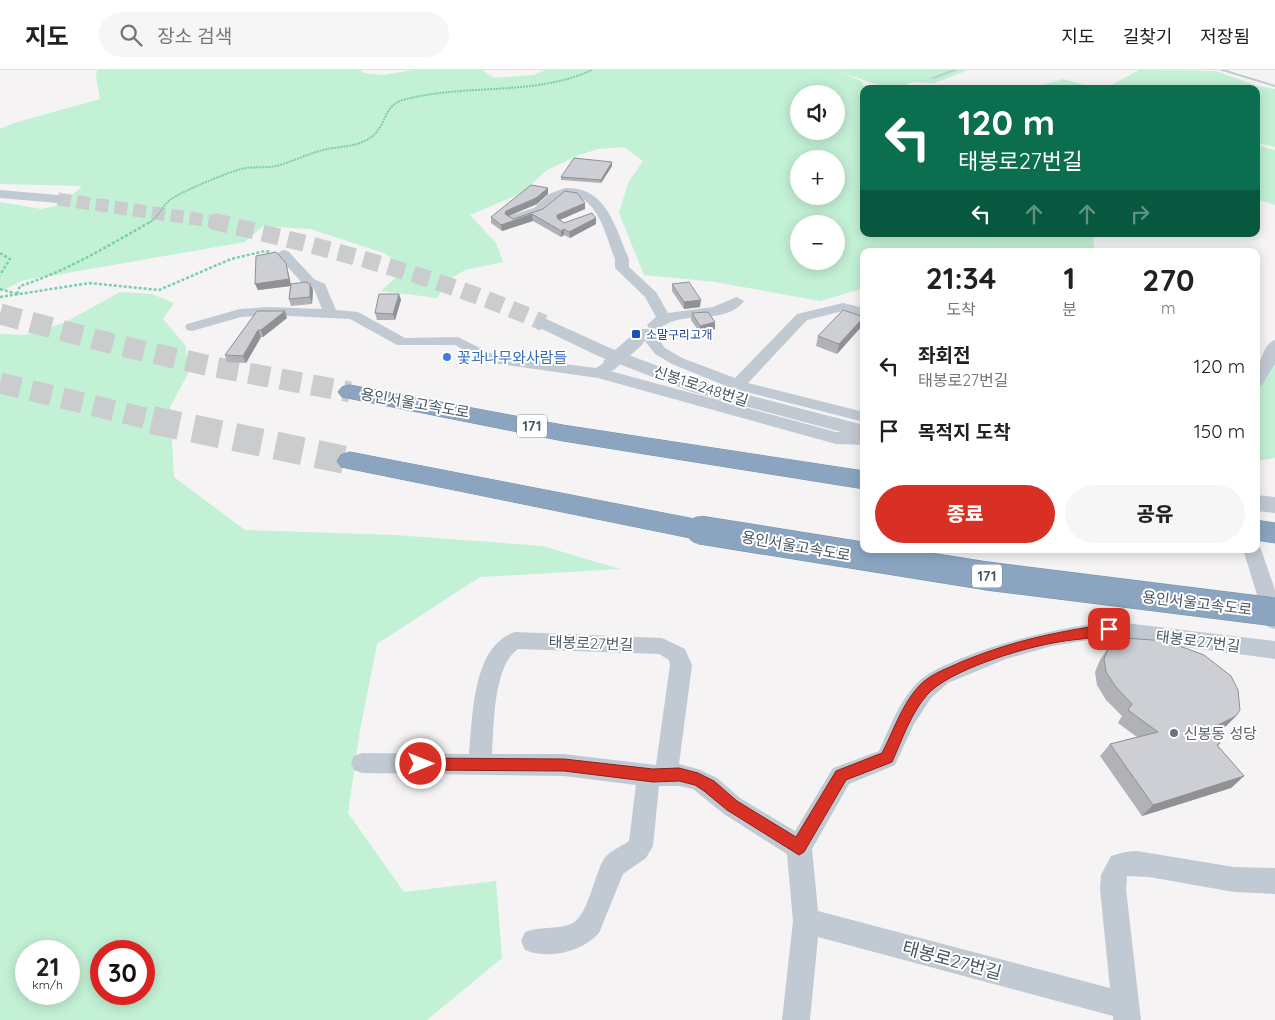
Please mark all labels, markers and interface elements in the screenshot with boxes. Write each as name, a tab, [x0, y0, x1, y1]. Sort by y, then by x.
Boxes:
search box	[99, 12, 449, 57]
text: 지도	[25, 21, 69, 51]
icon: search	[117, 21, 145, 49]
text: 장소 검색	[157, 24, 232, 48]
text: 지도	[1062, 25, 1095, 48]
text: 길찾기	[1123, 25, 1172, 48]
text: 저장됨	[1200, 25, 1250, 48]
map controls	[790, 85, 845, 270]
button: sound	[790, 85, 845, 140]
text: 120 m	[958, 100, 1055, 144]
icon: left	[875, 105, 940, 170]
text: 태봉로27번길	[958, 147, 1082, 175]
button: +	[790, 150, 845, 205]
icon: left	[967, 200, 995, 228]
icon: ahead	[1020, 200, 1048, 228]
icon: ahead	[1073, 200, 1101, 228]
icon: right	[1126, 200, 1154, 228]
button: −	[790, 215, 845, 270]
text: 21:34	[926, 259, 996, 297]
text: 1	[1064, 259, 1075, 297]
text: 270	[1142, 261, 1194, 299]
text: m	[1161, 298, 1176, 318]
text: 도착	[946, 299, 976, 319]
text: 분	[1062, 299, 1077, 319]
place label: 소말구리고개	[646, 327, 712, 342]
marker: 소말구리고개	[630, 328, 642, 340]
text: 좌회전	[918, 343, 970, 367]
place label: 꽃과나무와사람들	[457, 348, 568, 367]
marker: 꽃과나무와사람들	[441, 351, 453, 363]
icon: left	[875, 352, 903, 380]
text: 120 m	[1194, 354, 1245, 378]
street label: 신봉1로248번길	[651, 362, 751, 410]
text: 태봉로27번길	[918, 370, 1008, 390]
street label: 용인서울고속도로	[359, 384, 471, 422]
road number: 171	[517, 414, 547, 438]
icon: arrive	[875, 417, 903, 445]
text: 150 m	[1194, 419, 1245, 443]
text: 목적지 도착	[918, 420, 1011, 444]
button: 종료	[875, 485, 1055, 543]
button: 공유	[1065, 485, 1245, 543]
street label: 용인서울고속도로	[740, 527, 852, 565]
road number: 171	[972, 564, 1002, 588]
street label: 용인서울고속도로	[1141, 587, 1253, 619]
pin	[1088, 608, 1130, 650]
icon: arrive	[1095, 615, 1123, 643]
street label: 태봉로27번길	[1155, 626, 1241, 656]
street label: 태봉로27번길	[548, 632, 634, 654]
place label: 신봉동 성당	[1184, 724, 1257, 743]
marker: 신봉동 성당	[1168, 727, 1180, 739]
position arrow	[394, 737, 446, 789]
street label: 태봉로27번길	[900, 936, 1004, 984]
speed limit sign: 30	[90, 940, 155, 1005]
text: 21	[36, 951, 59, 982]
text: km/h	[32, 977, 63, 992]

